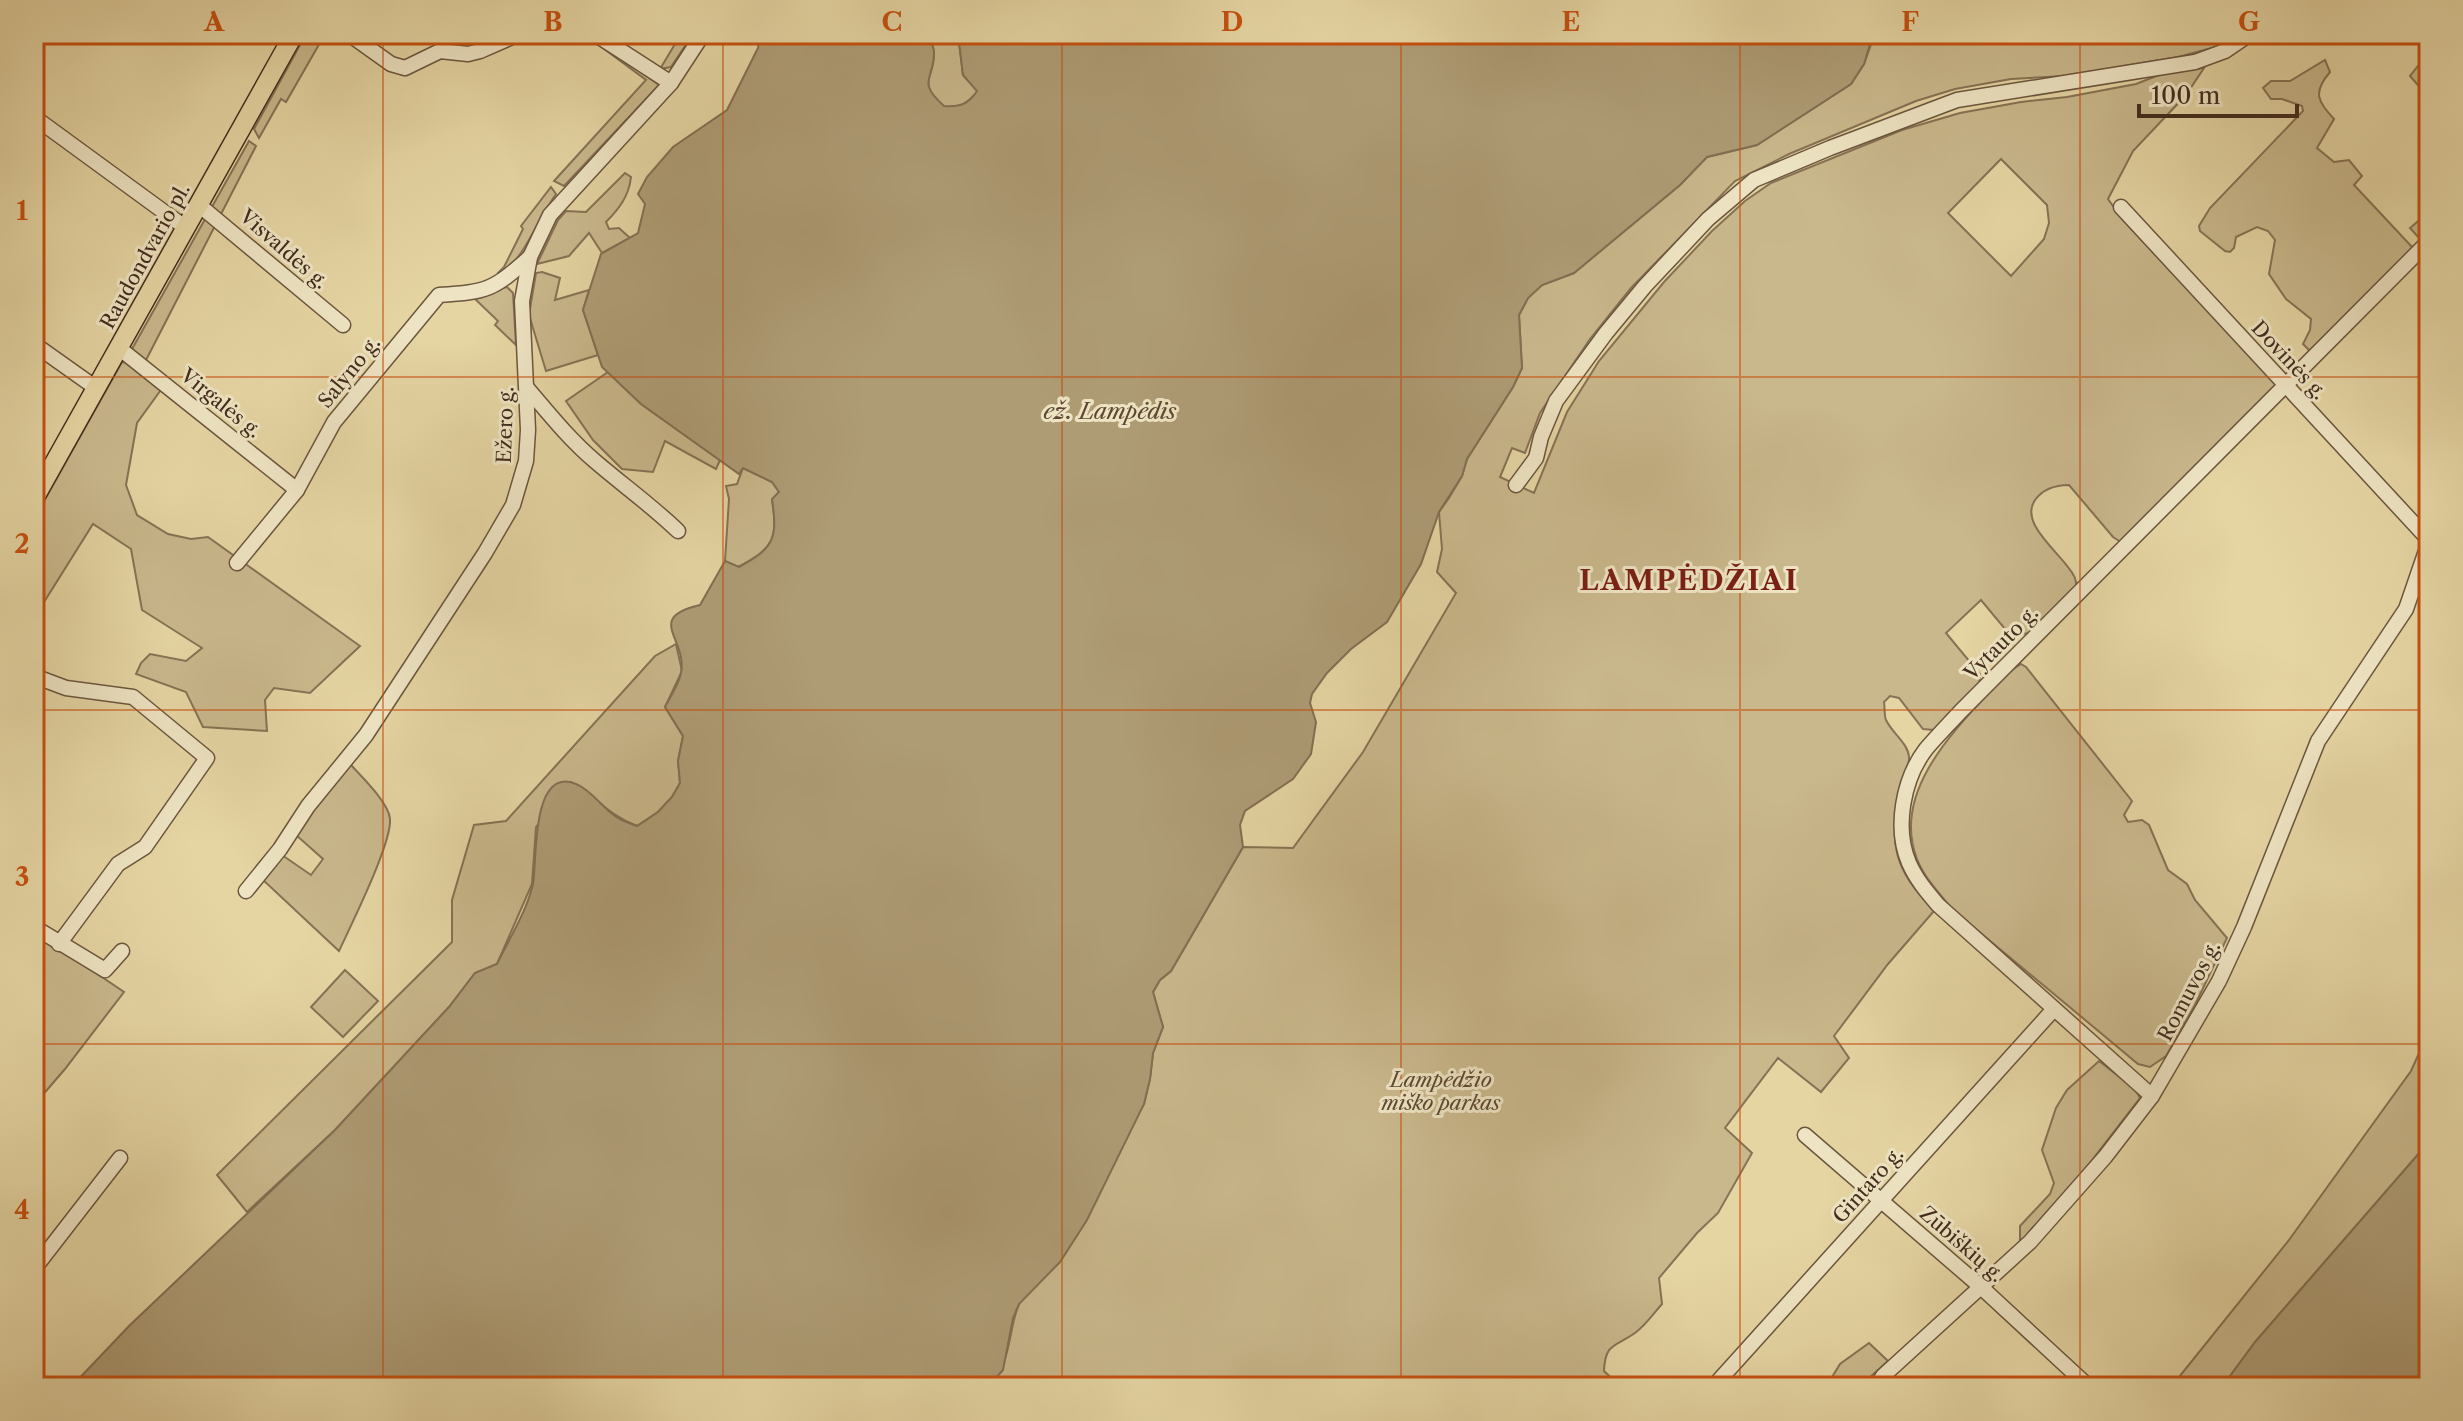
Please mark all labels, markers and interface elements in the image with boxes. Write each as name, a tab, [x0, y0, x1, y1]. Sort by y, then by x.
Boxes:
text: A	[203, 6, 225, 38]
text: B	[543, 6, 563, 38]
text: C	[882, 6, 902, 38]
text: D	[1221, 6, 1243, 38]
text: E	[1562, 6, 1580, 38]
text: F	[1901, 6, 1919, 38]
text: G	[2238, 6, 2260, 38]
scale bar	[2139, 68, 2297, 118]
text: 100 m	[2151, 81, 2220, 110]
street label: Raudondvario pl.	[95, 179, 195, 333]
text: 1	[16, 195, 28, 227]
street label: Visvaldės g.	[234, 204, 333, 294]
street label: Dovinės g.	[2247, 316, 2331, 404]
street label: Salyno g.	[313, 331, 385, 413]
street label: Virgalės g.	[175, 363, 266, 443]
street label: Ežero g.	[492, 386, 518, 464]
water label: ež. Lampėdis	[1043, 398, 1177, 425]
text: 2	[14, 528, 30, 560]
district label: LAMPĖDŽIAI	[1579, 563, 1799, 597]
street label: Vytauto g.	[1958, 601, 2043, 686]
text: 3	[15, 861, 29, 893]
street label: Romuvos g.	[2153, 937, 2225, 1045]
park label: Lampėdžio miško parkas	[1380, 1068, 1501, 1115]
street label: Gintaro g.	[1828, 1142, 1908, 1228]
text: 4	[14, 1194, 30, 1226]
street label: Zūbiškių g.	[1915, 1201, 2009, 1287]

